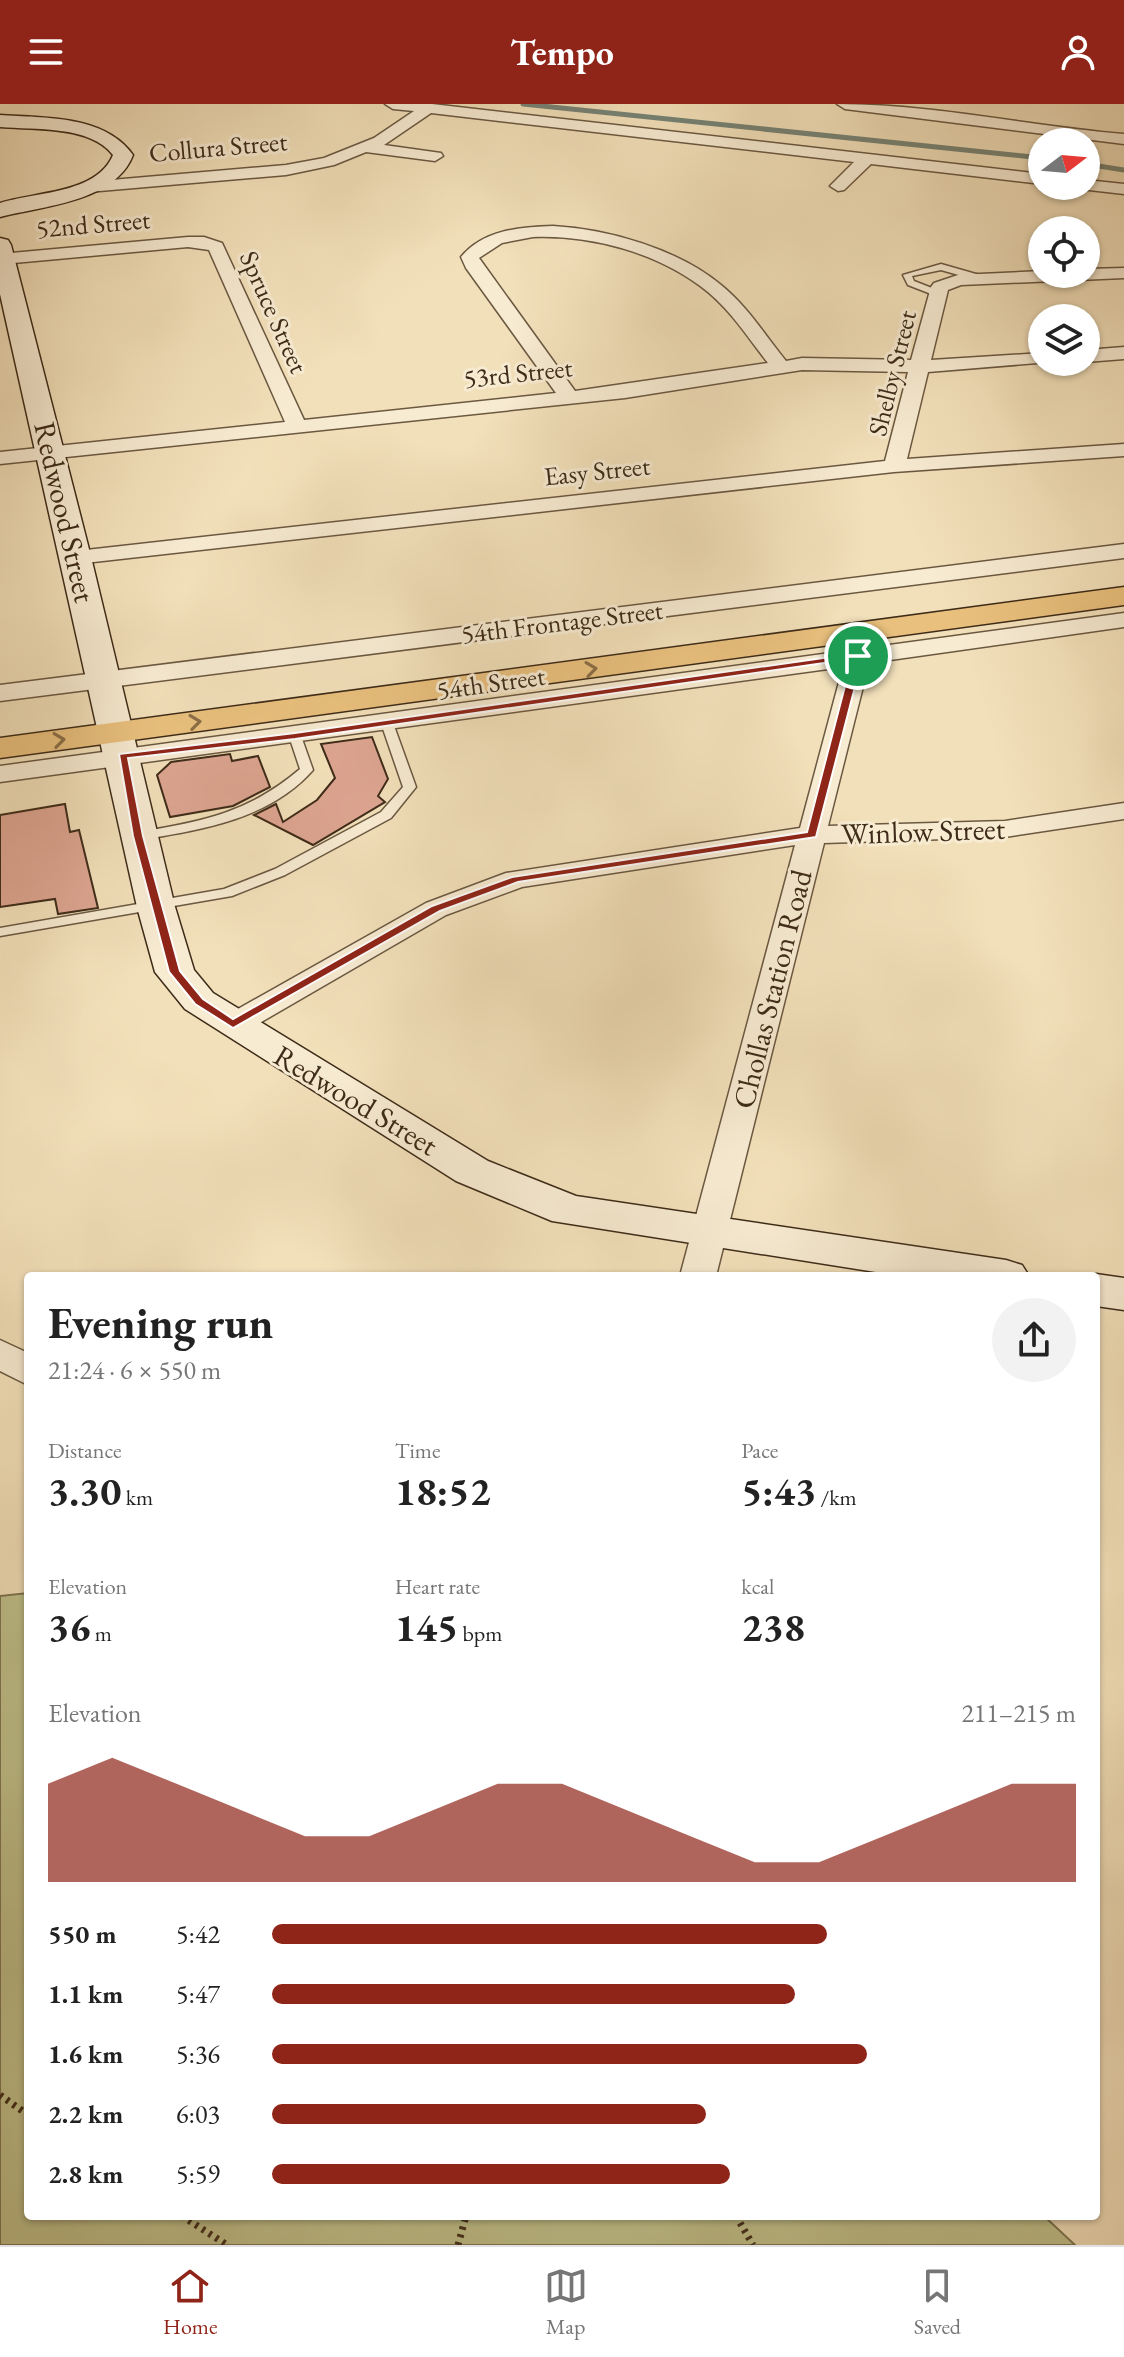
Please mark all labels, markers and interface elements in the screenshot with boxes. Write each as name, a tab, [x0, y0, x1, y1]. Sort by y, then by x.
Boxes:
text: Tempo	[510, 29, 614, 76]
icon: menu	[24, 30, 68, 74]
icon: person	[1056, 30, 1100, 74]
street label: Collura Street	[148, 124, 288, 170]
north arrow	[1028, 128, 1100, 200]
map controls	[1028, 128, 1100, 376]
street label: 52nd Street	[35, 202, 151, 246]
button: locate	[1028, 216, 1100, 288]
street label: Spruce Street	[232, 245, 316, 379]
button: layers	[1028, 304, 1100, 376]
street label: Shelby Street	[860, 307, 924, 439]
street label: 53rd Street	[462, 350, 574, 396]
street label: Redwood Street	[25, 418, 105, 607]
street label: Easy Street	[542, 449, 652, 493]
street label: 54th Frontage Street	[459, 593, 665, 651]
pin	[824, 622, 892, 690]
icon: arrive	[836, 634, 880, 678]
street label: 54th Street	[435, 659, 547, 707]
one-way arrow	[584, 661, 598, 678]
one-way arrow	[188, 714, 201, 731]
one-way arrow	[52, 732, 65, 749]
street label: Winlow Street	[840, 809, 1006, 853]
street label: Chollas Station Road	[723, 865, 821, 1112]
street label: Redwood Street	[267, 1036, 446, 1165]
text: Evening run	[48, 1294, 273, 1351]
button: share	[992, 1298, 1076, 1382]
text: 21:24 · 6 × 550 m	[48, 1353, 221, 1387]
text: Distance	[48, 1436, 121, 1465]
text: Time	[395, 1436, 440, 1465]
text: Pace	[741, 1436, 778, 1465]
text: 3.30	[48, 1465, 121, 1517]
text: 18:52	[395, 1465, 491, 1517]
text: 5:43	[741, 1465, 816, 1517]
text: km	[121, 1483, 153, 1512]
text: /km	[816, 1483, 857, 1512]
text: Elevation	[48, 1572, 127, 1601]
text: Heart rate	[395, 1572, 480, 1601]
text: kcal	[741, 1572, 774, 1601]
text: 36	[48, 1601, 90, 1653]
text: 145	[395, 1601, 458, 1653]
text: 238	[741, 1601, 805, 1653]
text: m	[90, 1619, 112, 1648]
text: bpm	[458, 1619, 502, 1648]
text: Elevation	[48, 1696, 142, 1730]
text: 211–215 m	[961, 1696, 1076, 1730]
text: 550 m	[48, 1917, 116, 1951]
text: 5:42	[176, 1917, 220, 1951]
text: 1.1 km	[48, 1977, 123, 2011]
text: 5:47	[176, 1977, 220, 2011]
text: 1.6 km	[48, 2037, 123, 2071]
text: 5:36	[176, 2037, 220, 2071]
text: 2.2 km	[48, 2097, 123, 2131]
text: 6:03	[176, 2097, 220, 2131]
text: 2.8 km	[48, 2157, 123, 2191]
text: 5:59	[176, 2157, 220, 2191]
tab: Home	[163, 2264, 217, 2341]
tab: Map	[544, 2264, 588, 2341]
tab: Saved	[914, 2264, 961, 2341]

